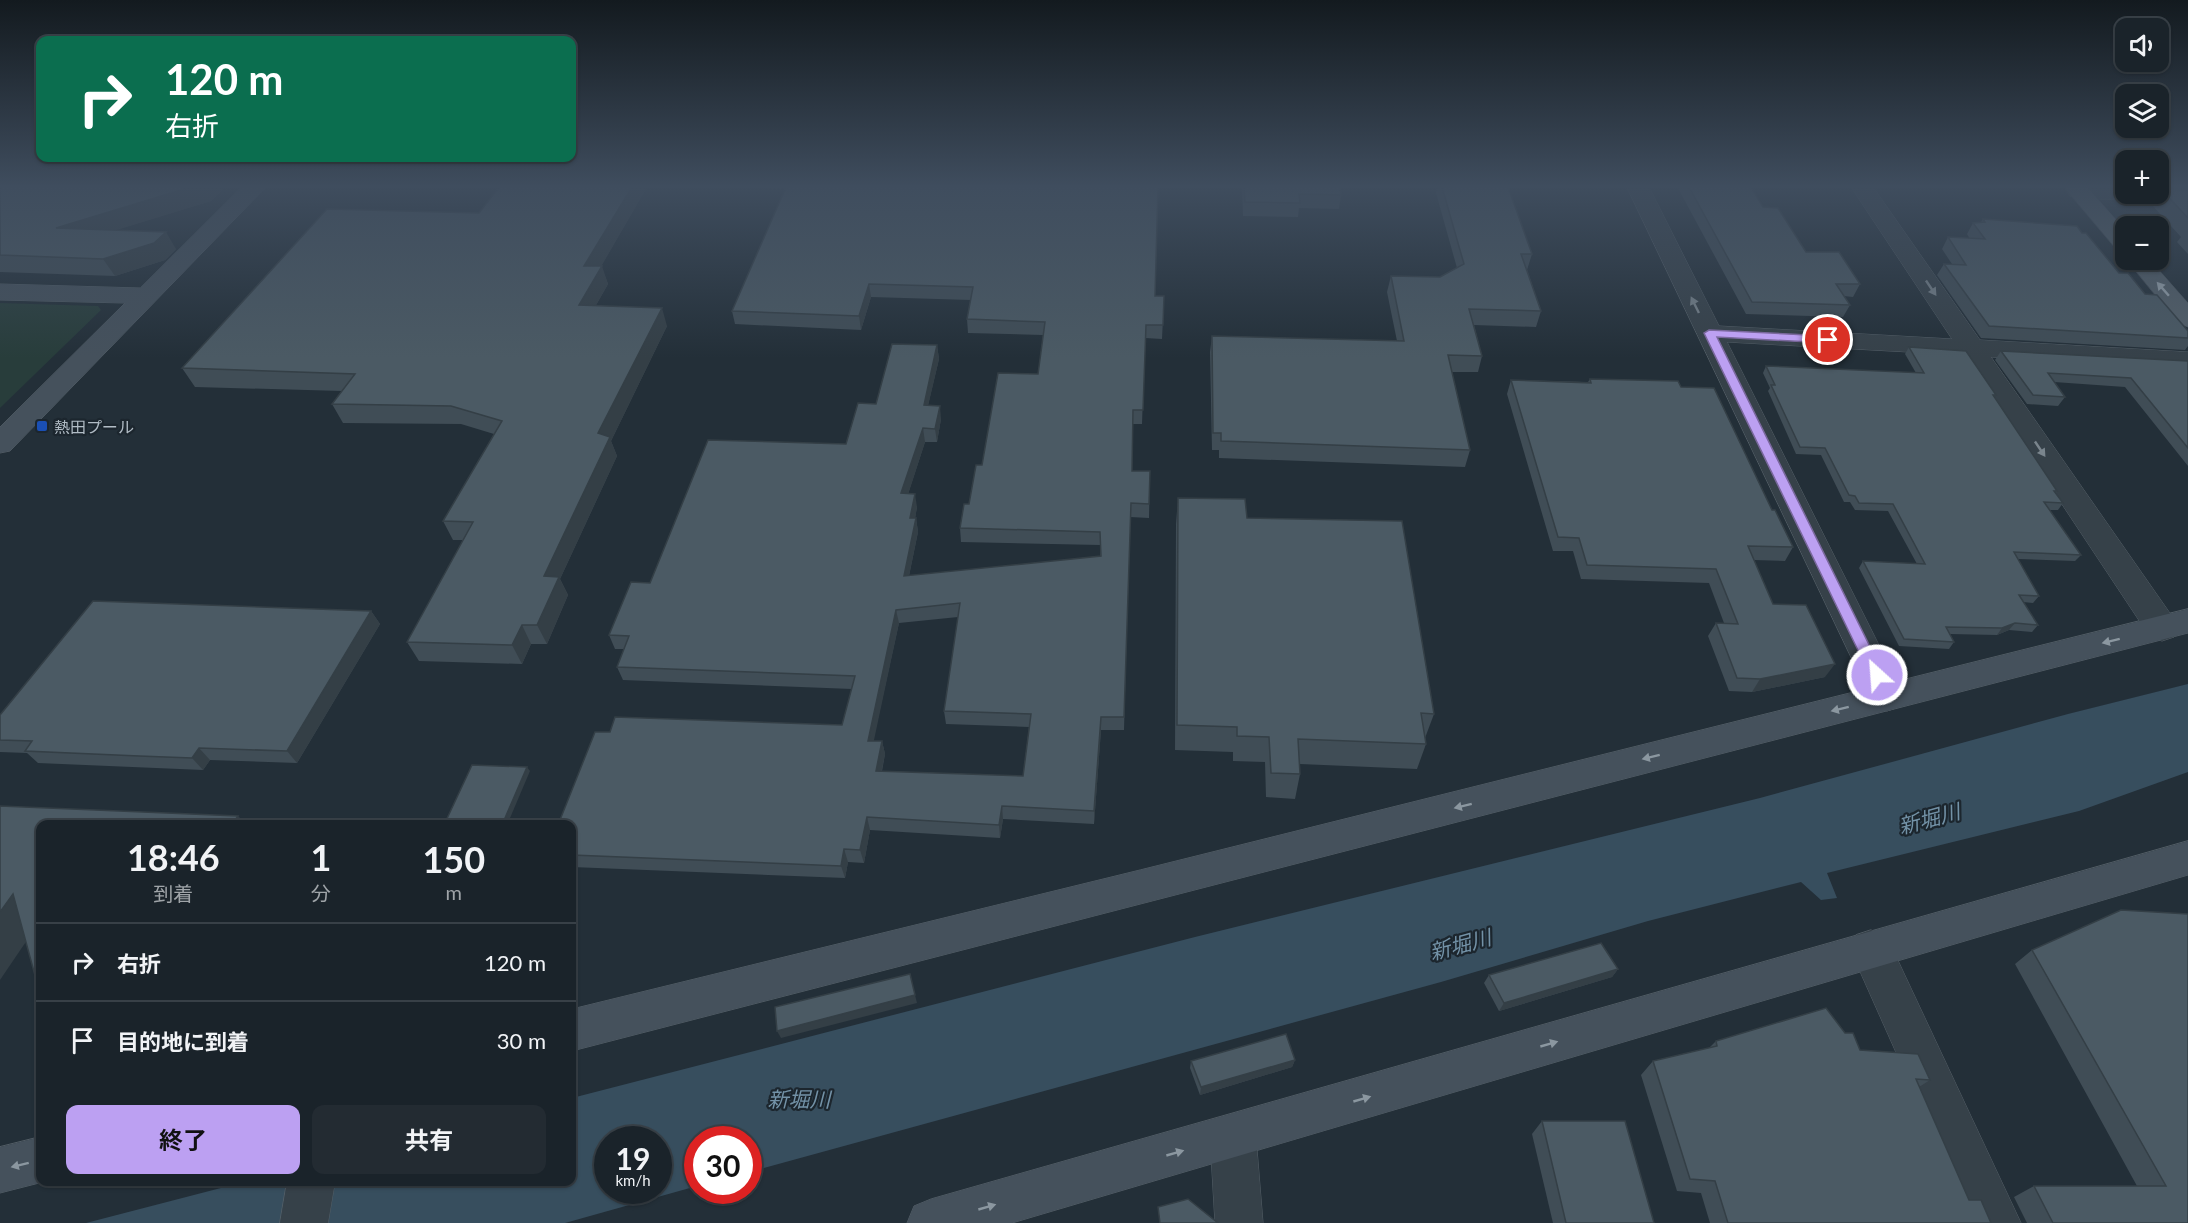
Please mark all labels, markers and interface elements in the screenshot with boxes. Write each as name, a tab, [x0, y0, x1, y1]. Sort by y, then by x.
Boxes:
map controls	[2115, 18, 2169, 270]
button: sound	[2115, 18, 2169, 72]
text: 120 m	[165, 54, 283, 104]
icon: right	[66, 60, 144, 138]
button: layers	[2115, 84, 2169, 138]
text: 右折	[165, 109, 219, 142]
button: +	[2115, 150, 2169, 204]
button: −	[2115, 216, 2169, 270]
one-way arrow	[1925, 279, 1937, 295]
one-way arrow	[2156, 281, 2169, 297]
one-way arrow	[1691, 296, 1700, 313]
pin	[1802, 314, 1853, 365]
icon: arrive	[1811, 323, 1844, 356]
place label: 熱田プール	[54, 417, 134, 436]
marker: 熱田プール	[35, 419, 49, 433]
one-way arrow	[2034, 441, 2045, 457]
one-way arrow	[2102, 636, 2120, 646]
position arrow	[1845, 643, 1909, 707]
one-way arrow	[1831, 704, 1849, 714]
one-way arrow	[1642, 753, 1661, 763]
water label: 新堀川	[1895, 797, 1965, 838]
one-way arrow	[1453, 801, 1472, 811]
text: 18:46	[127, 835, 220, 879]
text: 1	[311, 835, 332, 879]
text: 150	[422, 837, 485, 881]
text: m	[446, 880, 462, 904]
text: 到着	[153, 881, 193, 905]
text: 分	[311, 881, 331, 905]
water label: 新堀川	[1426, 923, 1496, 964]
icon: right	[66, 946, 99, 979]
text: 120 m	[484, 949, 546, 976]
text: 右折	[117, 950, 161, 977]
icon: arrive	[66, 1024, 99, 1057]
text: 30 m	[497, 1027, 546, 1054]
text: 目的地に到着	[117, 1028, 249, 1055]
one-way arrow	[1540, 1038, 1558, 1048]
water label: 新堀川	[768, 1086, 832, 1111]
one-way arrow	[1353, 1094, 1371, 1103]
button: 終了	[66, 1105, 300, 1174]
button: 共有	[312, 1105, 546, 1174]
speed limit sign: 30	[684, 1126, 762, 1204]
text: 19	[616, 1140, 650, 1176]
one-way arrow	[1166, 1148, 1184, 1157]
one-way arrow	[11, 1161, 29, 1171]
text: km/h	[615, 1171, 651, 1189]
one-way arrow	[979, 1202, 997, 1211]

